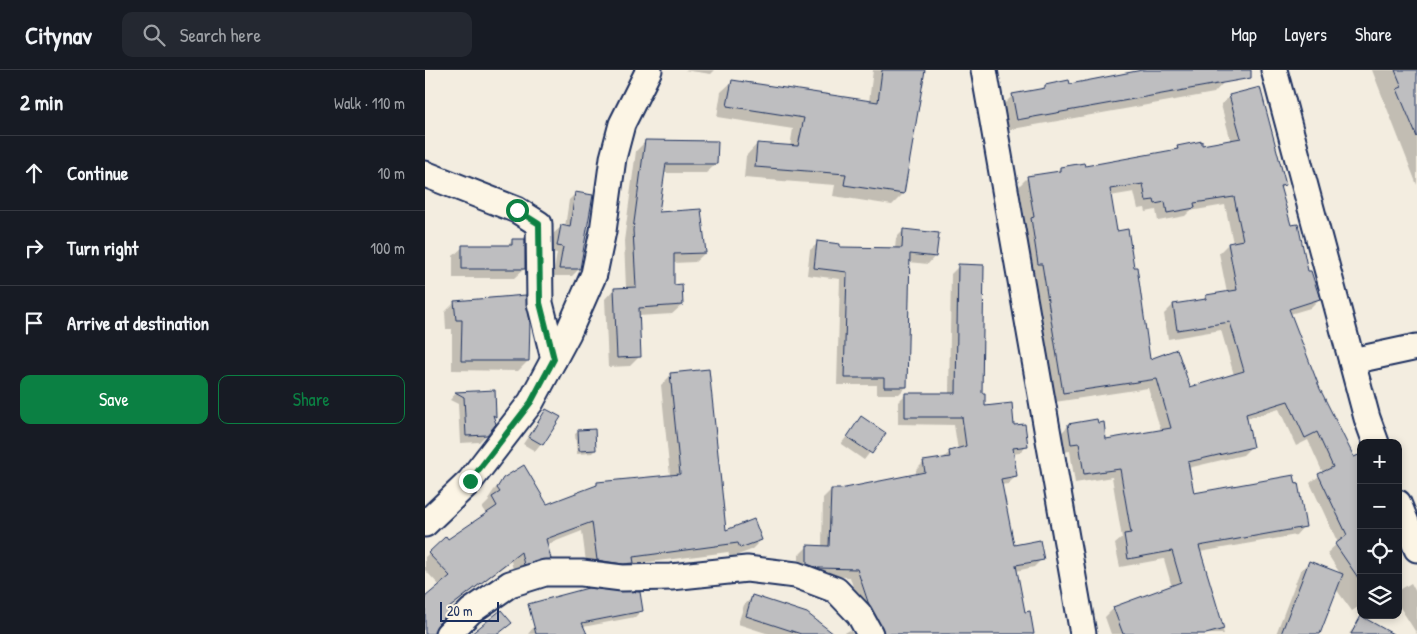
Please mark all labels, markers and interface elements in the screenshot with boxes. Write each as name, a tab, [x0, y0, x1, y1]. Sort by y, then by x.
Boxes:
search box	[122, 12, 472, 57]
text: Citynav	[25, 19, 92, 51]
icon: search	[140, 21, 168, 49]
text: Search here	[180, 22, 261, 48]
text: Map	[1231, 22, 1257, 47]
text: Layers	[1285, 22, 1327, 47]
text: Share	[1355, 22, 1392, 47]
text: 2 min	[20, 88, 63, 117]
text: Walk · 110 m	[334, 92, 405, 114]
icon: ahead	[20, 159, 48, 187]
text: Continue	[67, 160, 128, 186]
text: 10 m	[377, 162, 405, 184]
route start	[506, 199, 529, 222]
icon: right	[20, 234, 48, 262]
text: Turn right	[67, 235, 138, 261]
text: 100 m	[370, 237, 405, 259]
icon: arrive	[20, 309, 48, 337]
text: Arrive at destination	[67, 310, 209, 336]
button: Save	[20, 375, 208, 424]
button: Share	[218, 375, 405, 424]
map controls	[1357, 439, 1402, 619]
button: +	[1357, 439, 1402, 484]
route end	[459, 470, 482, 493]
button: −	[1357, 484, 1402, 529]
button: locate	[1357, 529, 1402, 574]
button: layers	[1357, 574, 1402, 619]
scale bar	[440, 599, 499, 622]
text: 20 m	[447, 601, 473, 620]

